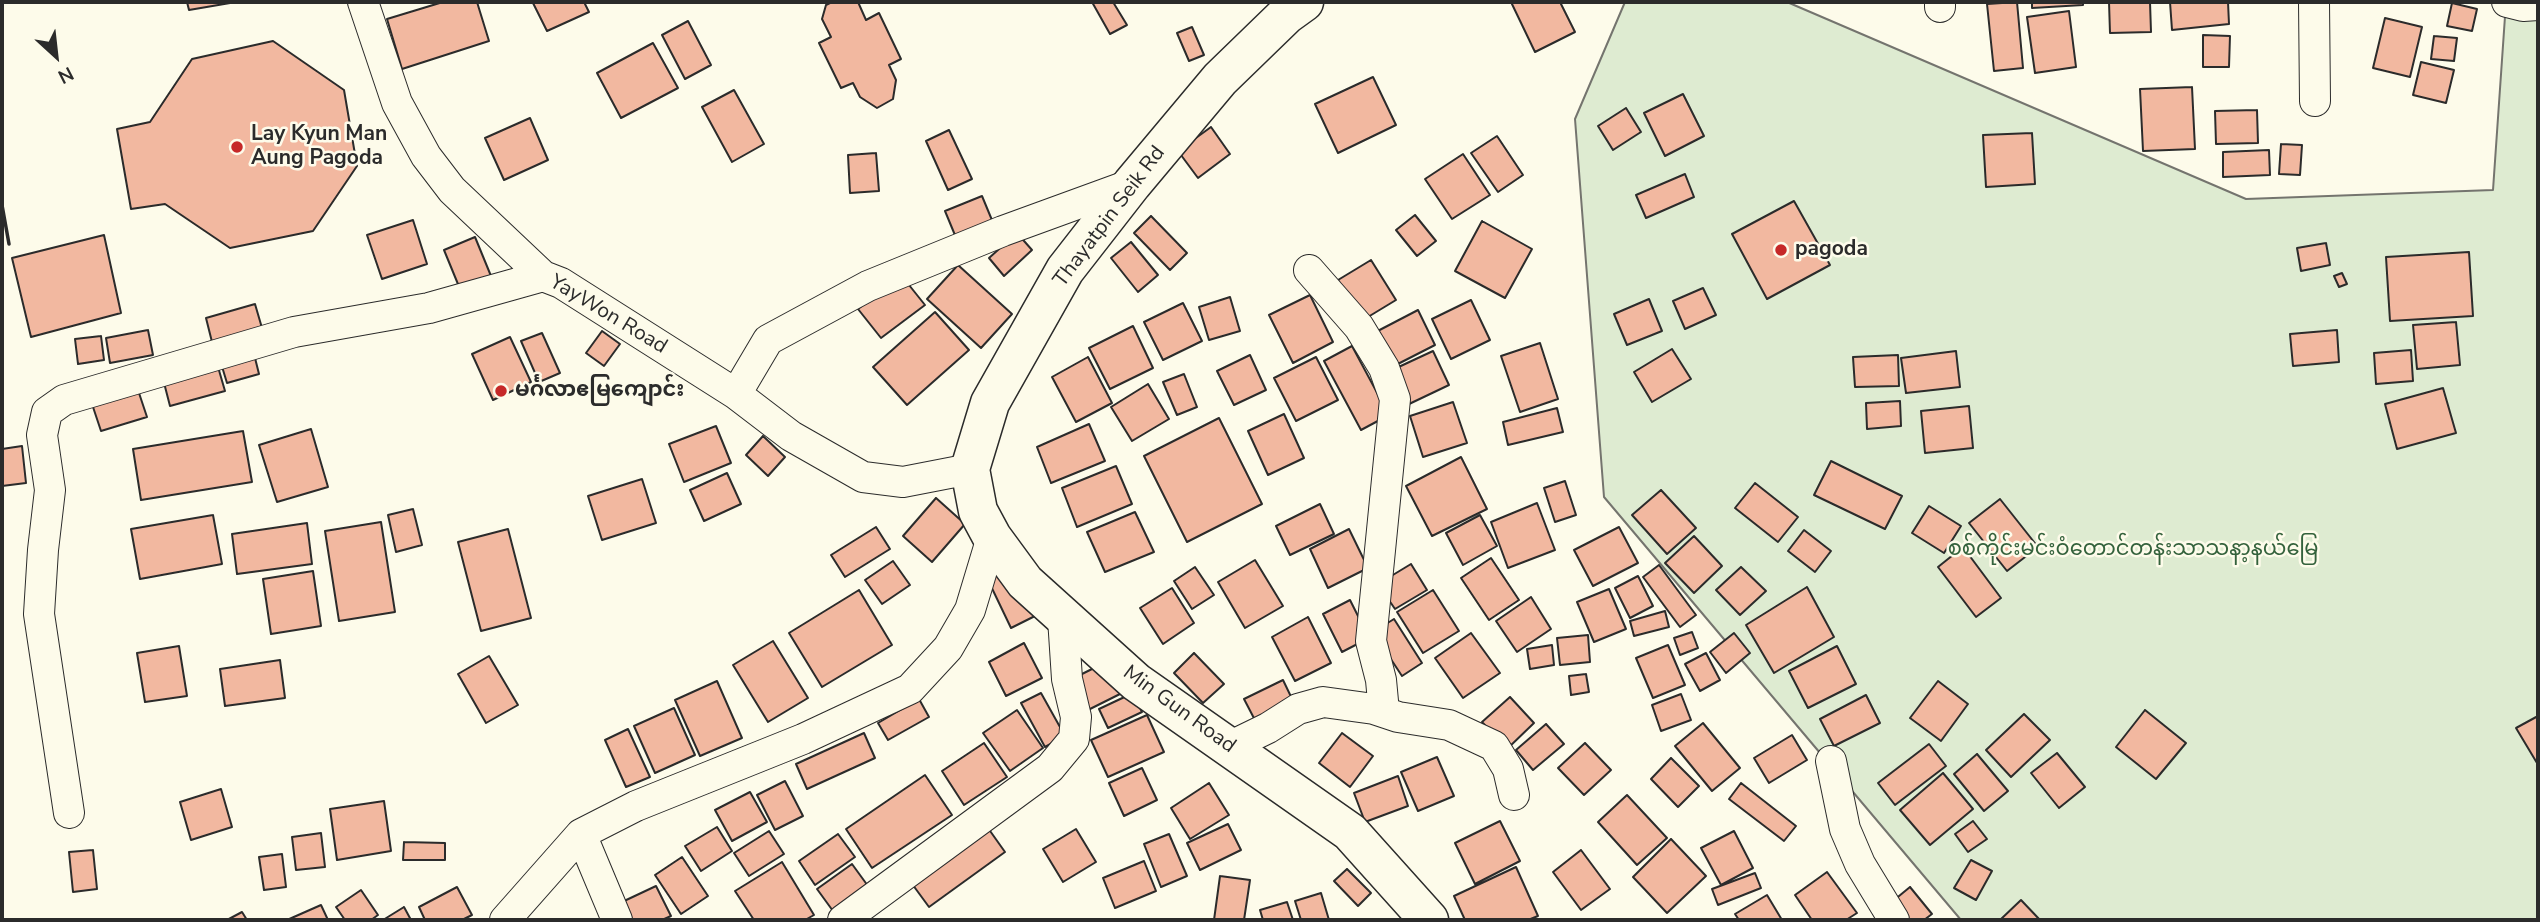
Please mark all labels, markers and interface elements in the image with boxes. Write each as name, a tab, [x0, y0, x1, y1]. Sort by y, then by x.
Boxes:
north arrow	[21, 21, 91, 91]
text: N	[53, 60, 78, 90]
place label: Lay Kyun Man Aung Pagoda	[251, 122, 387, 172]
marker: Lay Kyun Man Aung Pagoda	[229, 139, 245, 155]
street label: Thayatpin Seik Rd	[1049, 142, 1171, 292]
place label: pagoda	[1795, 237, 1868, 263]
marker: pagoda	[1773, 242, 1789, 258]
street label: YayWon Road	[545, 270, 671, 360]
place label: မင်္ဂလာဧမြကျောင်း	[515, 378, 684, 404]
marker: မင်္ဂလာဧမြကျောင်း	[493, 383, 509, 399]
park label: စစ်ကိုင်းမင်းဝံတောင်တန်းသာသနာ့နယ်မြေ	[1948, 537, 2318, 563]
street label: Min Gun Road	[1118, 661, 1240, 759]

